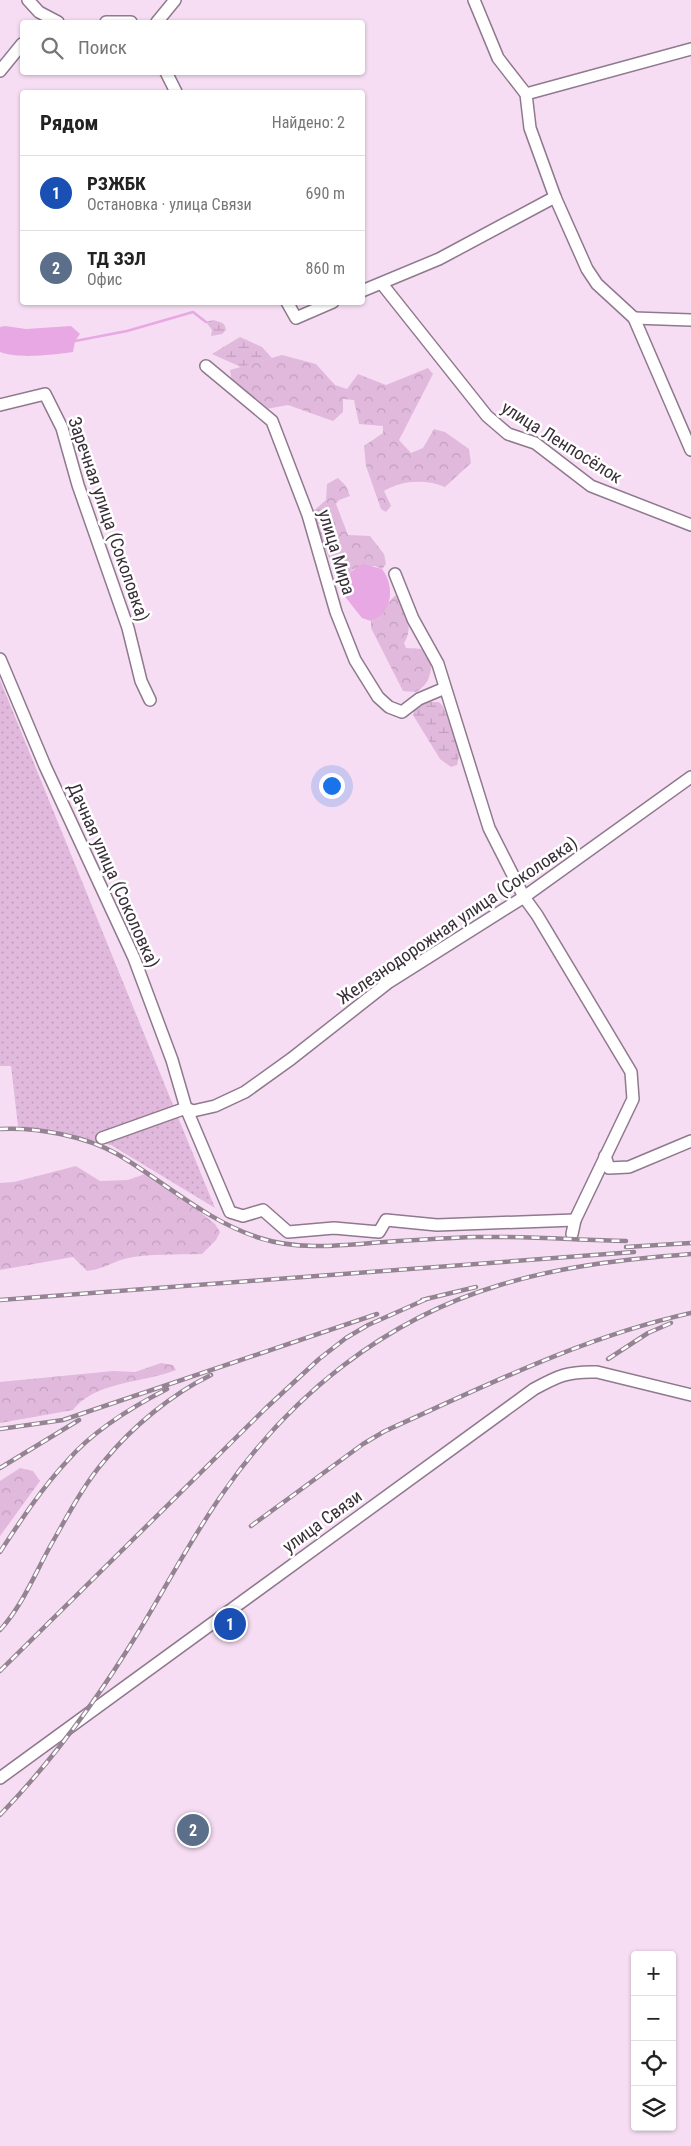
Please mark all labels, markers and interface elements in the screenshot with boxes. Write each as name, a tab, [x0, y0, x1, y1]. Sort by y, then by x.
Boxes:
search box	[20, 20, 365, 75]
icon: search	[38, 34, 66, 62]
text: Поиск	[78, 36, 127, 59]
text: Рядом	[40, 111, 99, 135]
text: Найдено: 2	[272, 113, 345, 132]
text: РЗЖБК	[87, 172, 146, 195]
text: 1	[52, 184, 60, 203]
text: 690 m	[306, 184, 345, 203]
text: Остановка · улица Связи	[87, 195, 252, 214]
text: ТД ЗЭЛ	[87, 247, 146, 270]
text: 2	[52, 259, 60, 278]
text: 860 m	[306, 259, 345, 278]
text: Офис	[87, 270, 122, 289]
street label: улица Ленпосёлок	[498, 396, 626, 488]
street label: Заречная улица (Соколовка)	[63, 414, 154, 624]
street label: улица Мира	[314, 507, 360, 597]
your location	[319, 773, 345, 799]
street label: Дачная улица (Соколовка)	[63, 779, 164, 971]
street label: Железнодорожная улица (Соколовка)	[333, 832, 581, 1009]
street label: улица Связи	[278, 1485, 366, 1557]
pin: 1	[214, 1605, 246, 1643]
pin: 2	[177, 1811, 209, 1849]
map controls	[631, 1951, 676, 2131]
button: +	[631, 1951, 676, 1996]
button: −	[631, 1996, 676, 2041]
button: locate	[631, 2041, 676, 2086]
button: layers	[631, 2086, 676, 2131]

